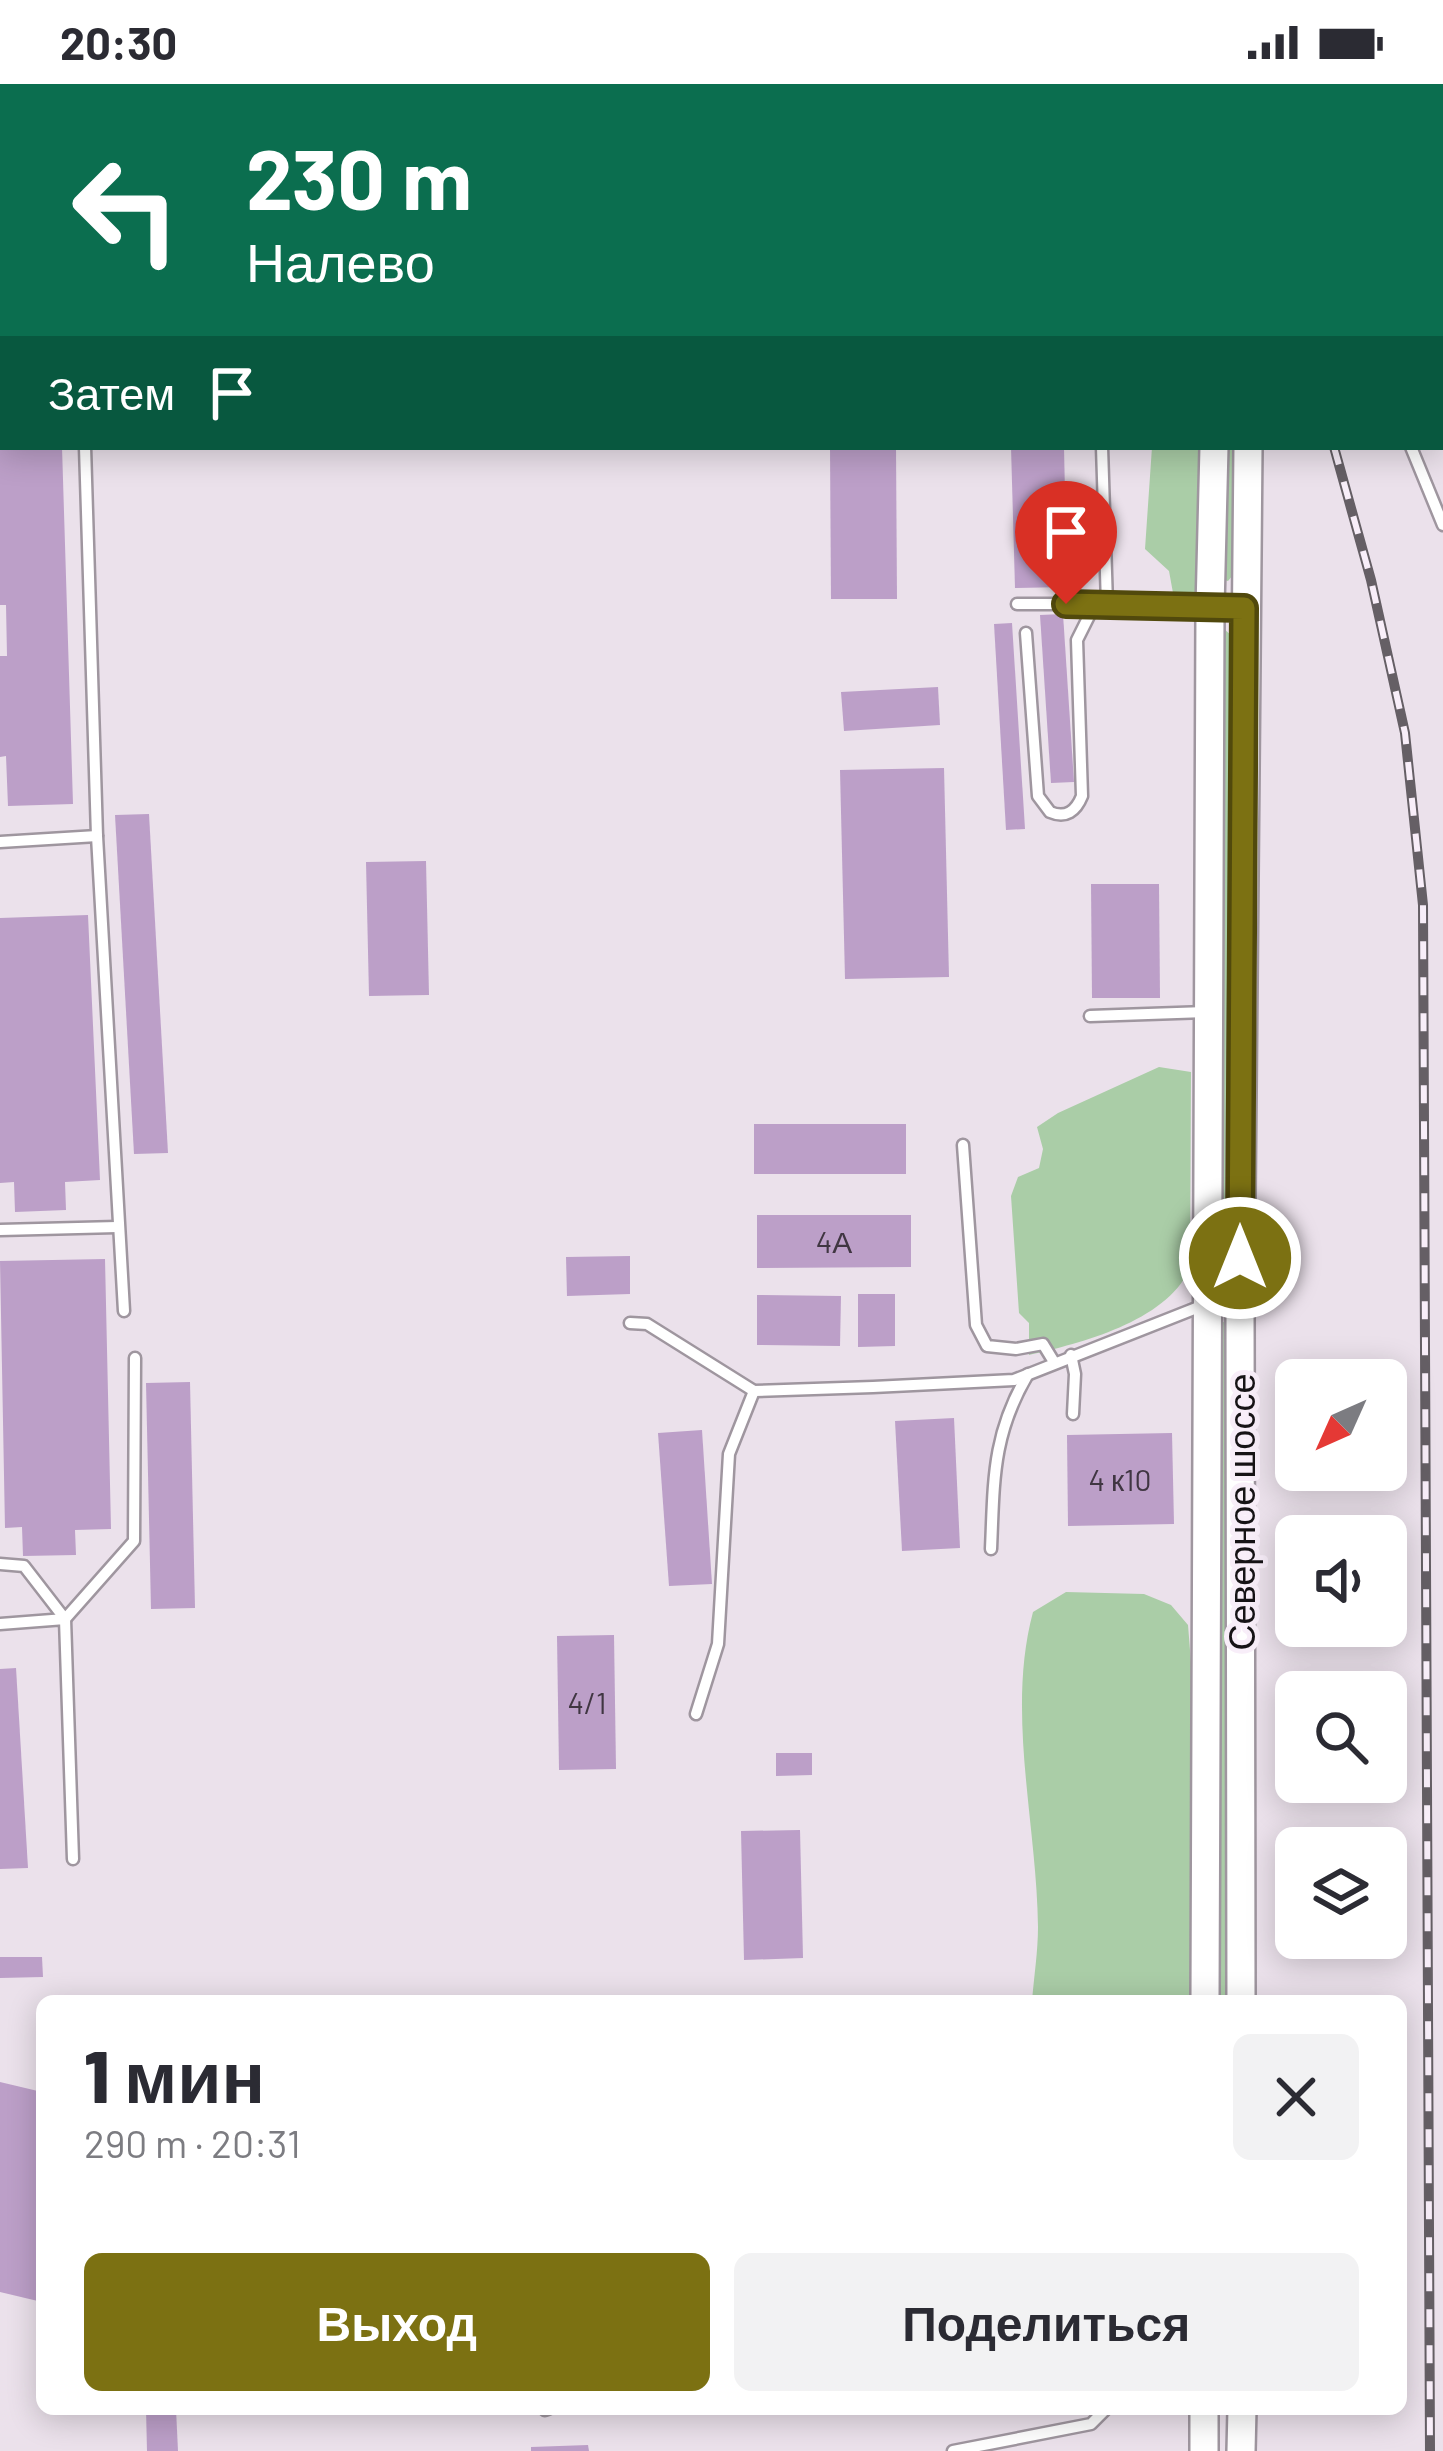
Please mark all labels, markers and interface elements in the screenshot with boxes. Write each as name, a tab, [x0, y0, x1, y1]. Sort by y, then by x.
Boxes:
text: 20:30	[60, 15, 177, 69]
text: 230 m	[246, 126, 472, 227]
icon: left	[48, 132, 204, 288]
text: Налево	[246, 228, 435, 293]
icon: arrive	[199, 360, 265, 426]
text: Затем	[48, 365, 175, 419]
pin	[1015, 481, 1117, 604]
icon: arrive	[1033, 499, 1099, 565]
position arrow	[1177, 1195, 1303, 1321]
house number: 4А	[816, 1223, 852, 1259]
north arrow	[1275, 1359, 1407, 1491]
map controls	[1275, 1359, 1407, 1959]
street label: Северное шоссе	[1219, 1374, 1263, 1650]
house number: 4 к10	[1088, 1461, 1152, 1497]
button: sound	[1275, 1515, 1407, 1647]
button: search	[1275, 1671, 1407, 1803]
house number: 4/1	[567, 1684, 607, 1720]
button: layers	[1275, 1827, 1407, 1959]
text: 1 мин	[84, 2031, 265, 2117]
button: close	[1233, 2034, 1359, 2160]
text: 290 m · 20:31	[84, 2119, 301, 2166]
button: Выход	[84, 2253, 710, 2391]
button: Поделиться	[734, 2253, 1359, 2391]

